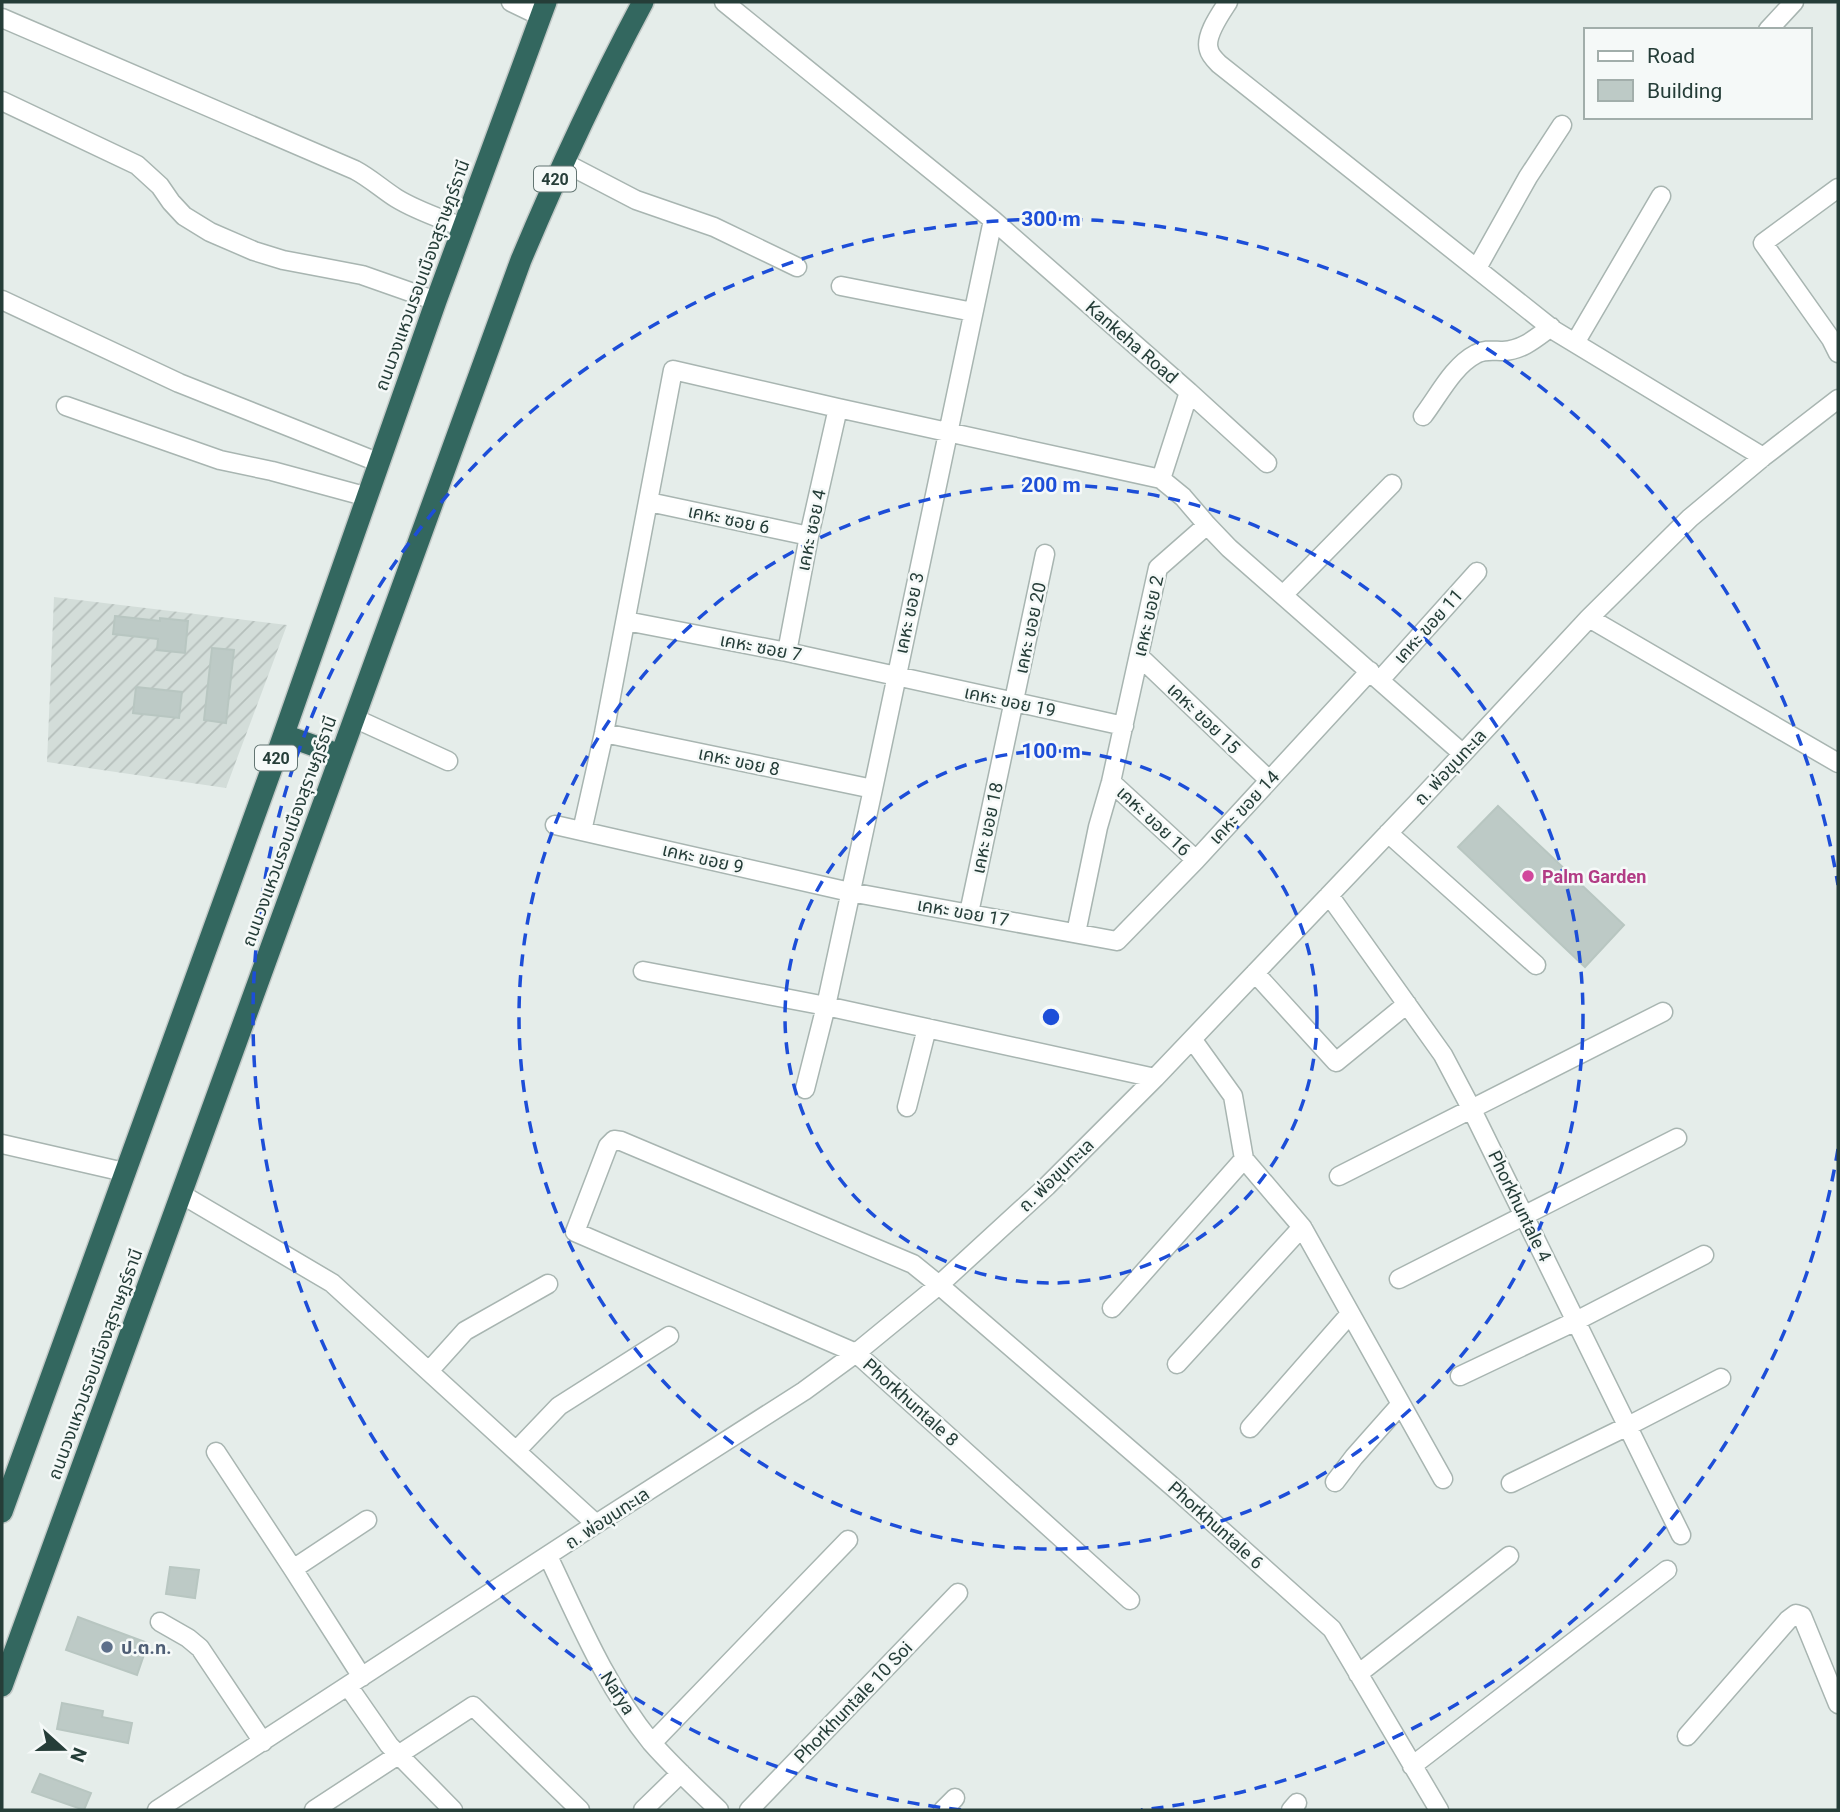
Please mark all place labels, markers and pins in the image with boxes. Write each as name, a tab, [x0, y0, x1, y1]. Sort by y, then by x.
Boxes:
place label: Palm Garden	[1542, 866, 1646, 887]
marker: Palm Garden	[1520, 868, 1536, 884]
centre of rings	[1039, 1005, 1063, 1029]
place label: ป.ต.ท.	[121, 1637, 171, 1658]
marker: ป.ต.ท.	[99, 1639, 115, 1655]

